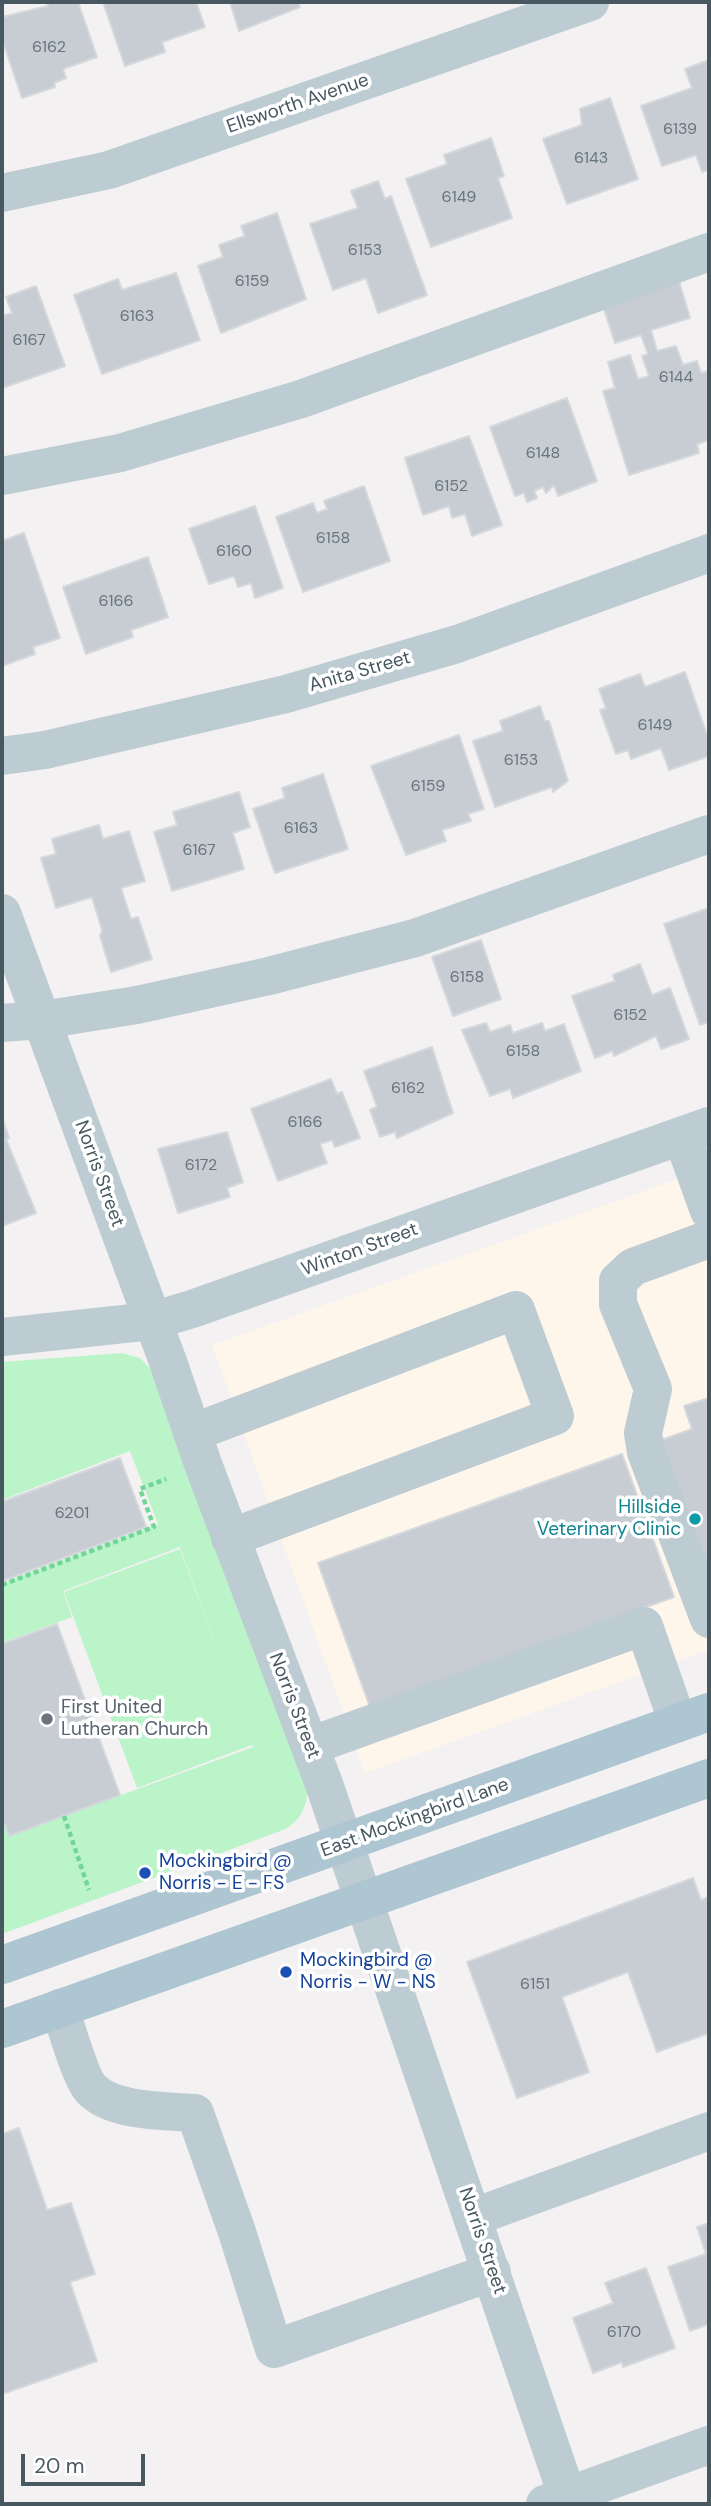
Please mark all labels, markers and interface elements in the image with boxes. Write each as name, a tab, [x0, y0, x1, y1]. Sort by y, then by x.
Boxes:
house number: 6162	[32, 38, 66, 58]
street label: Ellsworth Avenue	[224, 69, 372, 139]
house number: 6139	[663, 120, 697, 140]
house number: 6143	[574, 149, 608, 169]
house number: 6149	[442, 188, 476, 208]
house number: 6153	[348, 241, 382, 261]
house number: 6159	[235, 272, 269, 292]
house number: 6163	[120, 307, 154, 327]
house number: 6167	[12, 331, 46, 351]
house number: 6144	[659, 368, 693, 388]
house number: 6148	[526, 444, 560, 464]
house number: 6152	[434, 477, 468, 497]
house number: 6158	[316, 529, 350, 549]
house number: 6160	[216, 542, 252, 562]
house number: 6166	[98, 592, 134, 612]
street label: Anita Street	[307, 647, 413, 697]
house number: 6149	[638, 716, 672, 736]
house number: 6153	[504, 751, 538, 771]
house number: 6159	[411, 777, 445, 797]
house number: 6163	[284, 819, 318, 839]
house number: 6167	[182, 841, 216, 861]
house number: 6158	[450, 968, 484, 988]
house number: 6152	[613, 1006, 647, 1026]
house number: 6158	[506, 1042, 540, 1062]
house number: 6162	[391, 1079, 425, 1099]
house number: 6166	[287, 1113, 323, 1133]
street label: Norris Street	[69, 1118, 129, 1230]
house number: 6172	[185, 1156, 217, 1176]
street label: Winton Street	[299, 1218, 421, 1282]
place label: Hillside Veterinary Clinic	[537, 1497, 681, 1541]
house number: 6201	[55, 1504, 89, 1524]
marker: Hillside Veterinary Clinic	[687, 1511, 703, 1527]
street label: Norris Street	[263, 1650, 325, 1762]
place label: First United Lutheran Church	[61, 1697, 208, 1741]
marker: First United Lutheran Church	[39, 1711, 55, 1727]
street label: East Mockingbird Lane	[318, 1773, 512, 1863]
place label: Mockingbird @ Norris - E - FS	[159, 1851, 292, 1895]
marker: Mockingbird @ Norris - E - FS	[137, 1865, 153, 1881]
place label: Mockingbird @ Norris - W - NS	[300, 1950, 436, 1994]
marker: Mockingbird @ Norris - W - NS	[278, 1964, 294, 1980]
house number: 6151	[520, 1975, 550, 1995]
street label: Norris Street	[453, 2185, 511, 2297]
house number: 6170	[607, 2323, 641, 2343]
scale bar	[24, 2440, 149, 2484]
text: 20 m	[34, 2452, 85, 2480]

